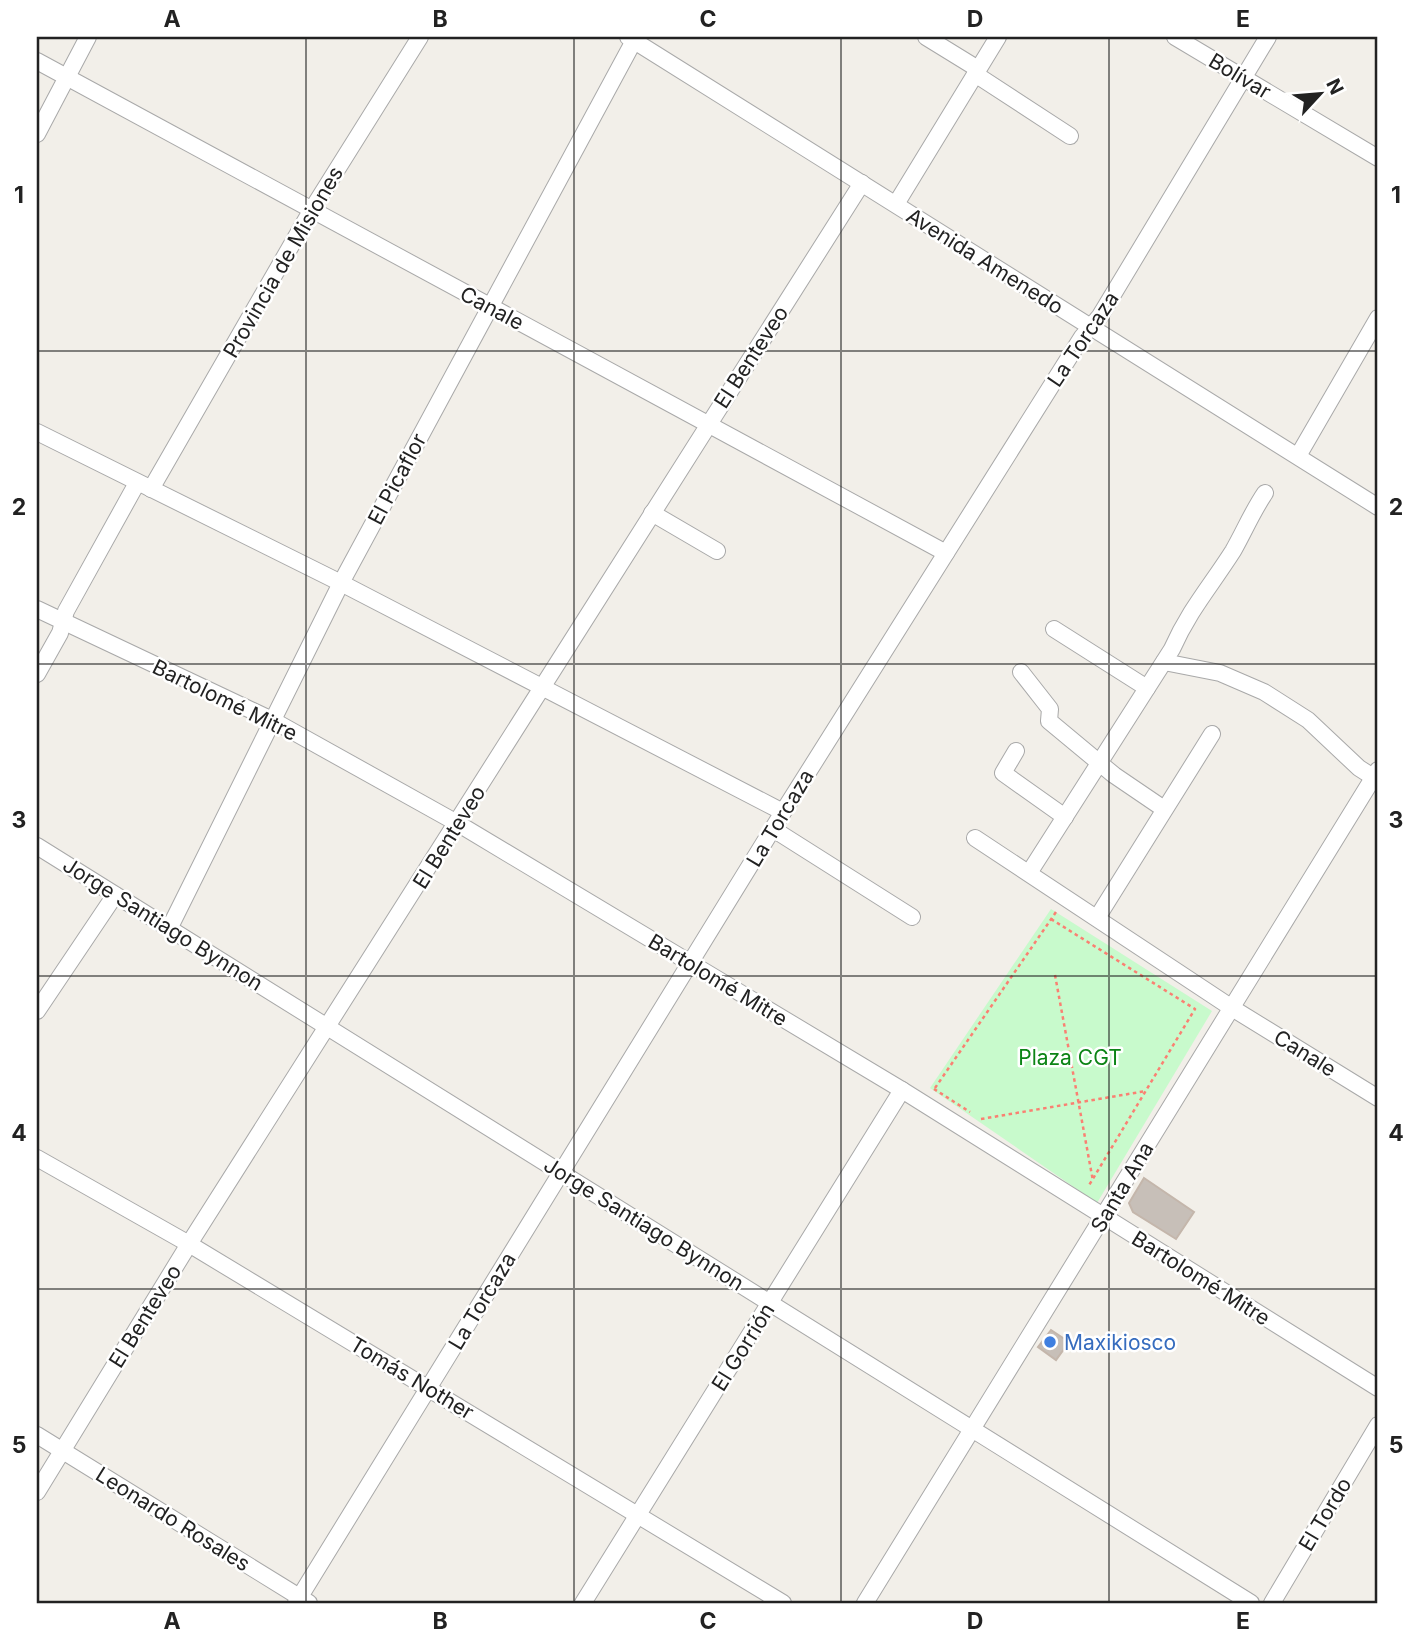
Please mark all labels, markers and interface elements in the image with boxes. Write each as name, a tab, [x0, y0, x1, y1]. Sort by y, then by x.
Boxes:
text: A	[163, 5, 181, 33]
text: B	[432, 5, 448, 33]
text: C	[699, 5, 717, 33]
text: D	[967, 5, 983, 33]
text: E	[1236, 5, 1250, 33]
street label: Bolívar	[1204, 48, 1276, 104]
north arrow	[1286, 60, 1356, 130]
text: N	[1321, 75, 1348, 98]
street label: Provincia de Misiones	[218, 162, 348, 362]
text: 1	[14, 181, 24, 209]
text: 1	[1391, 181, 1401, 209]
street label: Avenida Amenedo	[902, 203, 1068, 319]
street label: Canale	[456, 281, 528, 335]
street label: La Torcaza	[1042, 287, 1124, 391]
street label: El Benteveo	[709, 301, 793, 413]
street label: El Picaflor	[363, 429, 431, 529]
text: 2	[12, 493, 26, 521]
text: 2	[1389, 493, 1403, 521]
street label: Bartolomé Mitre	[149, 654, 301, 746]
street label: La Torcaza	[741, 765, 819, 871]
street label: El Benteveo	[407, 781, 491, 893]
text: 3	[12, 806, 26, 834]
text: 3	[1389, 806, 1403, 834]
street label: Jorge Santiago Bynnon	[58, 852, 268, 996]
street label: Bartolomé Mitre	[644, 929, 792, 1031]
street label: Canale	[1269, 1024, 1341, 1082]
park label: Plaza CGT	[1018, 1045, 1122, 1070]
text: 4	[11, 1119, 27, 1147]
text: 4	[1388, 1119, 1404, 1147]
street label: Santa Ana	[1085, 1137, 1159, 1237]
street label: Jorge Santiago Bynnon	[539, 1152, 749, 1296]
street label: Bartolomé Mitre	[1127, 1226, 1275, 1330]
street label: La Torcaza	[443, 1248, 521, 1354]
street label: El Benteveo	[103, 1260, 187, 1372]
street label: El Gorrión	[706, 1299, 780, 1395]
place label: Maxikiosco	[1064, 1330, 1176, 1355]
street label: Tomás Nother	[346, 1331, 478, 1425]
marker: Maxikiosco	[1042, 1334, 1058, 1350]
text: 5	[12, 1431, 26, 1459]
text: 5	[1389, 1431, 1403, 1459]
street label: Leonardo Rosales	[91, 1462, 255, 1576]
street label: El Tordo	[1293, 1473, 1357, 1555]
text: A	[163, 1607, 181, 1635]
text: B	[432, 1607, 448, 1635]
text: C	[699, 1607, 717, 1635]
text: D	[967, 1607, 983, 1635]
text: E	[1236, 1607, 1250, 1635]

